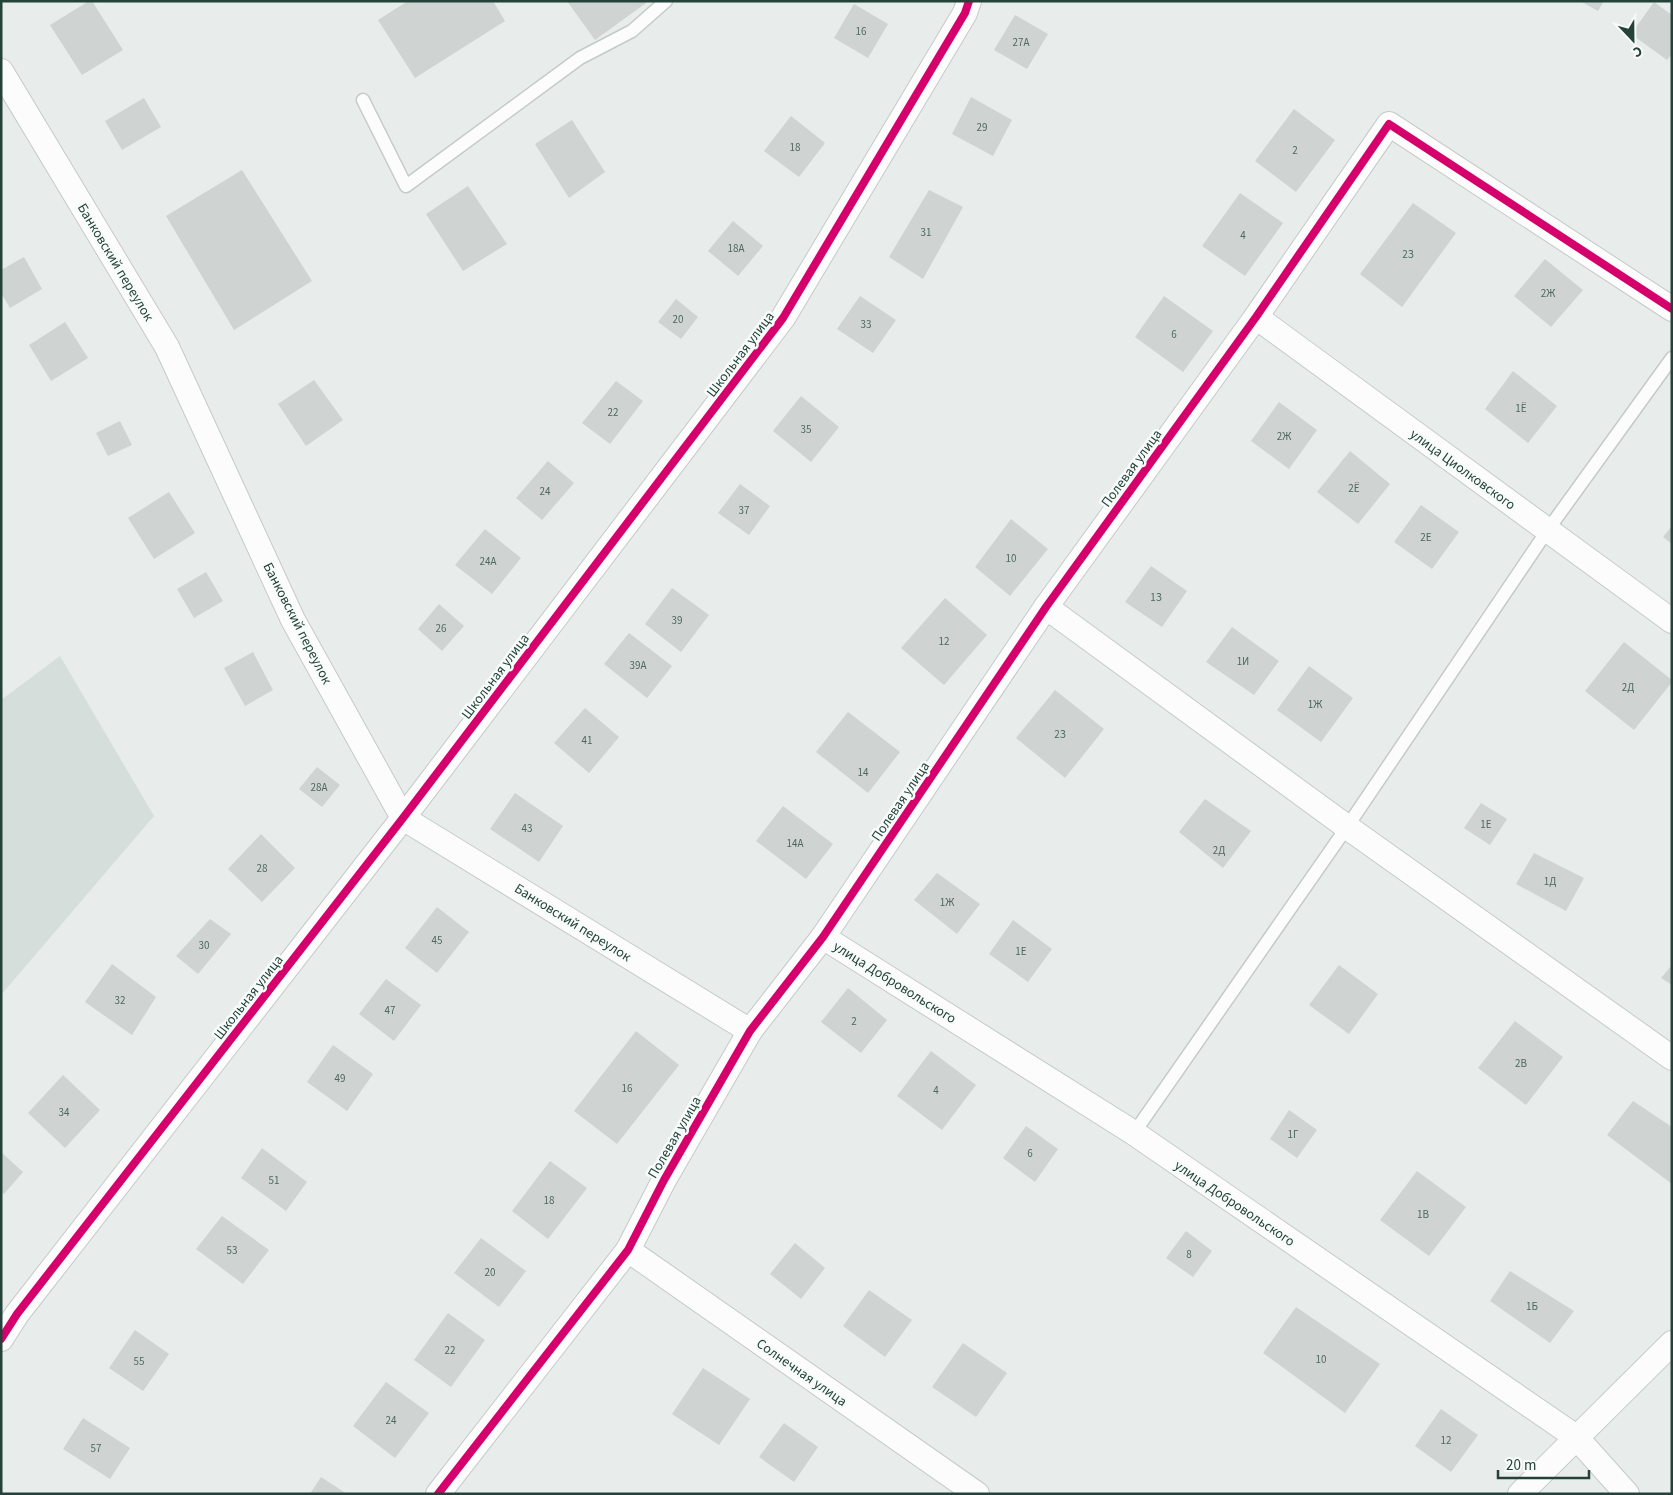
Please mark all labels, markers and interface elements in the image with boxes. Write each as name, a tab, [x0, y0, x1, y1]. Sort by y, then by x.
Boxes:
north arrow	[1608, 15, 1658, 65]
house number: 16	[856, 24, 867, 39]
house number: 27А	[1013, 35, 1029, 50]
text: С	[1630, 40, 1645, 62]
house number: 29	[977, 120, 987, 135]
house number: 18	[790, 140, 801, 155]
house number: 2	[1292, 143, 1298, 158]
street label: Банковский переулок	[72, 200, 158, 325]
house number: 31	[921, 225, 931, 240]
house number: 4	[1240, 228, 1246, 243]
house number: 18А	[728, 241, 744, 256]
house number: 2З	[1402, 247, 1414, 262]
house number: 2Ж	[1541, 286, 1556, 301]
street label: Школьная улица	[702, 308, 780, 402]
house number: 20	[673, 312, 683, 327]
house number: 33	[861, 317, 871, 332]
house number: 6	[1171, 327, 1177, 342]
house number: 1Ё	[1515, 401, 1527, 416]
house number: 22	[608, 405, 618, 420]
house number: 35	[801, 422, 811, 437]
street label: улица Циолковского	[1405, 425, 1519, 515]
street label: Полевая улица	[1097, 426, 1167, 512]
house number: 2Ж	[1277, 429, 1292, 444]
house number: 2Ё	[1348, 481, 1360, 496]
house number: 24	[540, 484, 551, 499]
house number: 37	[739, 503, 749, 518]
house number: 2Е	[1420, 530, 1432, 545]
house number: 10	[1006, 551, 1016, 566]
house number: 24А	[480, 554, 496, 569]
street label: Банковский переулок	[258, 559, 337, 688]
house number: 1З	[1150, 590, 1162, 605]
house number: 39	[672, 613, 682, 628]
house number: 26	[436, 621, 447, 636]
street label: Школьная улица	[457, 630, 535, 724]
house number: 12	[939, 634, 949, 649]
house number: 1И	[1237, 654, 1249, 669]
house number: 39А	[630, 658, 646, 673]
house number: 2Д	[1622, 680, 1634, 695]
house number: 1Ж	[1308, 697, 1323, 712]
house number: 2З	[1054, 727, 1066, 742]
house number: 41	[582, 733, 592, 748]
street label: Полевая улица	[867, 758, 935, 845]
house number: 14	[858, 765, 869, 780]
house number: 28А	[311, 780, 327, 795]
house number: 1Е	[1480, 817, 1492, 832]
house number: 43	[522, 821, 532, 836]
house number: 14А	[787, 836, 803, 851]
house number: 2Д	[1213, 843, 1225, 858]
house number: 28	[257, 861, 268, 876]
house number: 1Д	[1544, 874, 1556, 889]
street label: Банковский переулок	[510, 879, 635, 967]
house number: 1Ж	[940, 895, 955, 910]
house number: 45	[432, 933, 442, 948]
street label: улица Добровольского	[829, 937, 960, 1029]
house number: 30	[199, 938, 209, 953]
house number: 1Е	[1015, 944, 1027, 959]
street label: Школьная улица	[209, 951, 288, 1044]
house number: 32	[115, 993, 125, 1008]
house number: 47	[385, 1003, 395, 1018]
house number: 2	[851, 1014, 857, 1029]
house number: 2В	[1515, 1056, 1527, 1071]
house number: 49	[335, 1071, 345, 1086]
house number: 16	[622, 1081, 633, 1096]
house number: 4	[933, 1083, 939, 1098]
street label: Полевая улица	[643, 1093, 706, 1182]
house number: 34	[59, 1105, 70, 1120]
house number: 1Г	[1288, 1127, 1299, 1142]
house number: 6	[1027, 1146, 1033, 1161]
street label: улица Добровольского	[1170, 1156, 1299, 1252]
house number: 51	[269, 1173, 279, 1188]
house number: 18	[544, 1193, 555, 1208]
house number: 1В	[1417, 1207, 1429, 1222]
house number: 53	[227, 1243, 237, 1258]
house number: 8	[1186, 1247, 1192, 1262]
house number: 20	[485, 1265, 495, 1280]
house number: 1Б	[1526, 1299, 1538, 1314]
street label: Солнечная улица	[752, 1334, 851, 1412]
house number: 22	[445, 1343, 455, 1358]
house number: 10	[1316, 1352, 1326, 1367]
house number: 55	[134, 1354, 144, 1369]
house number: 24	[386, 1413, 397, 1428]
house number: 12	[1441, 1433, 1451, 1448]
house number: 57	[91, 1441, 101, 1456]
scale bar	[1498, 1448, 1589, 1480]
text: 20 m	[1506, 1455, 1536, 1476]

